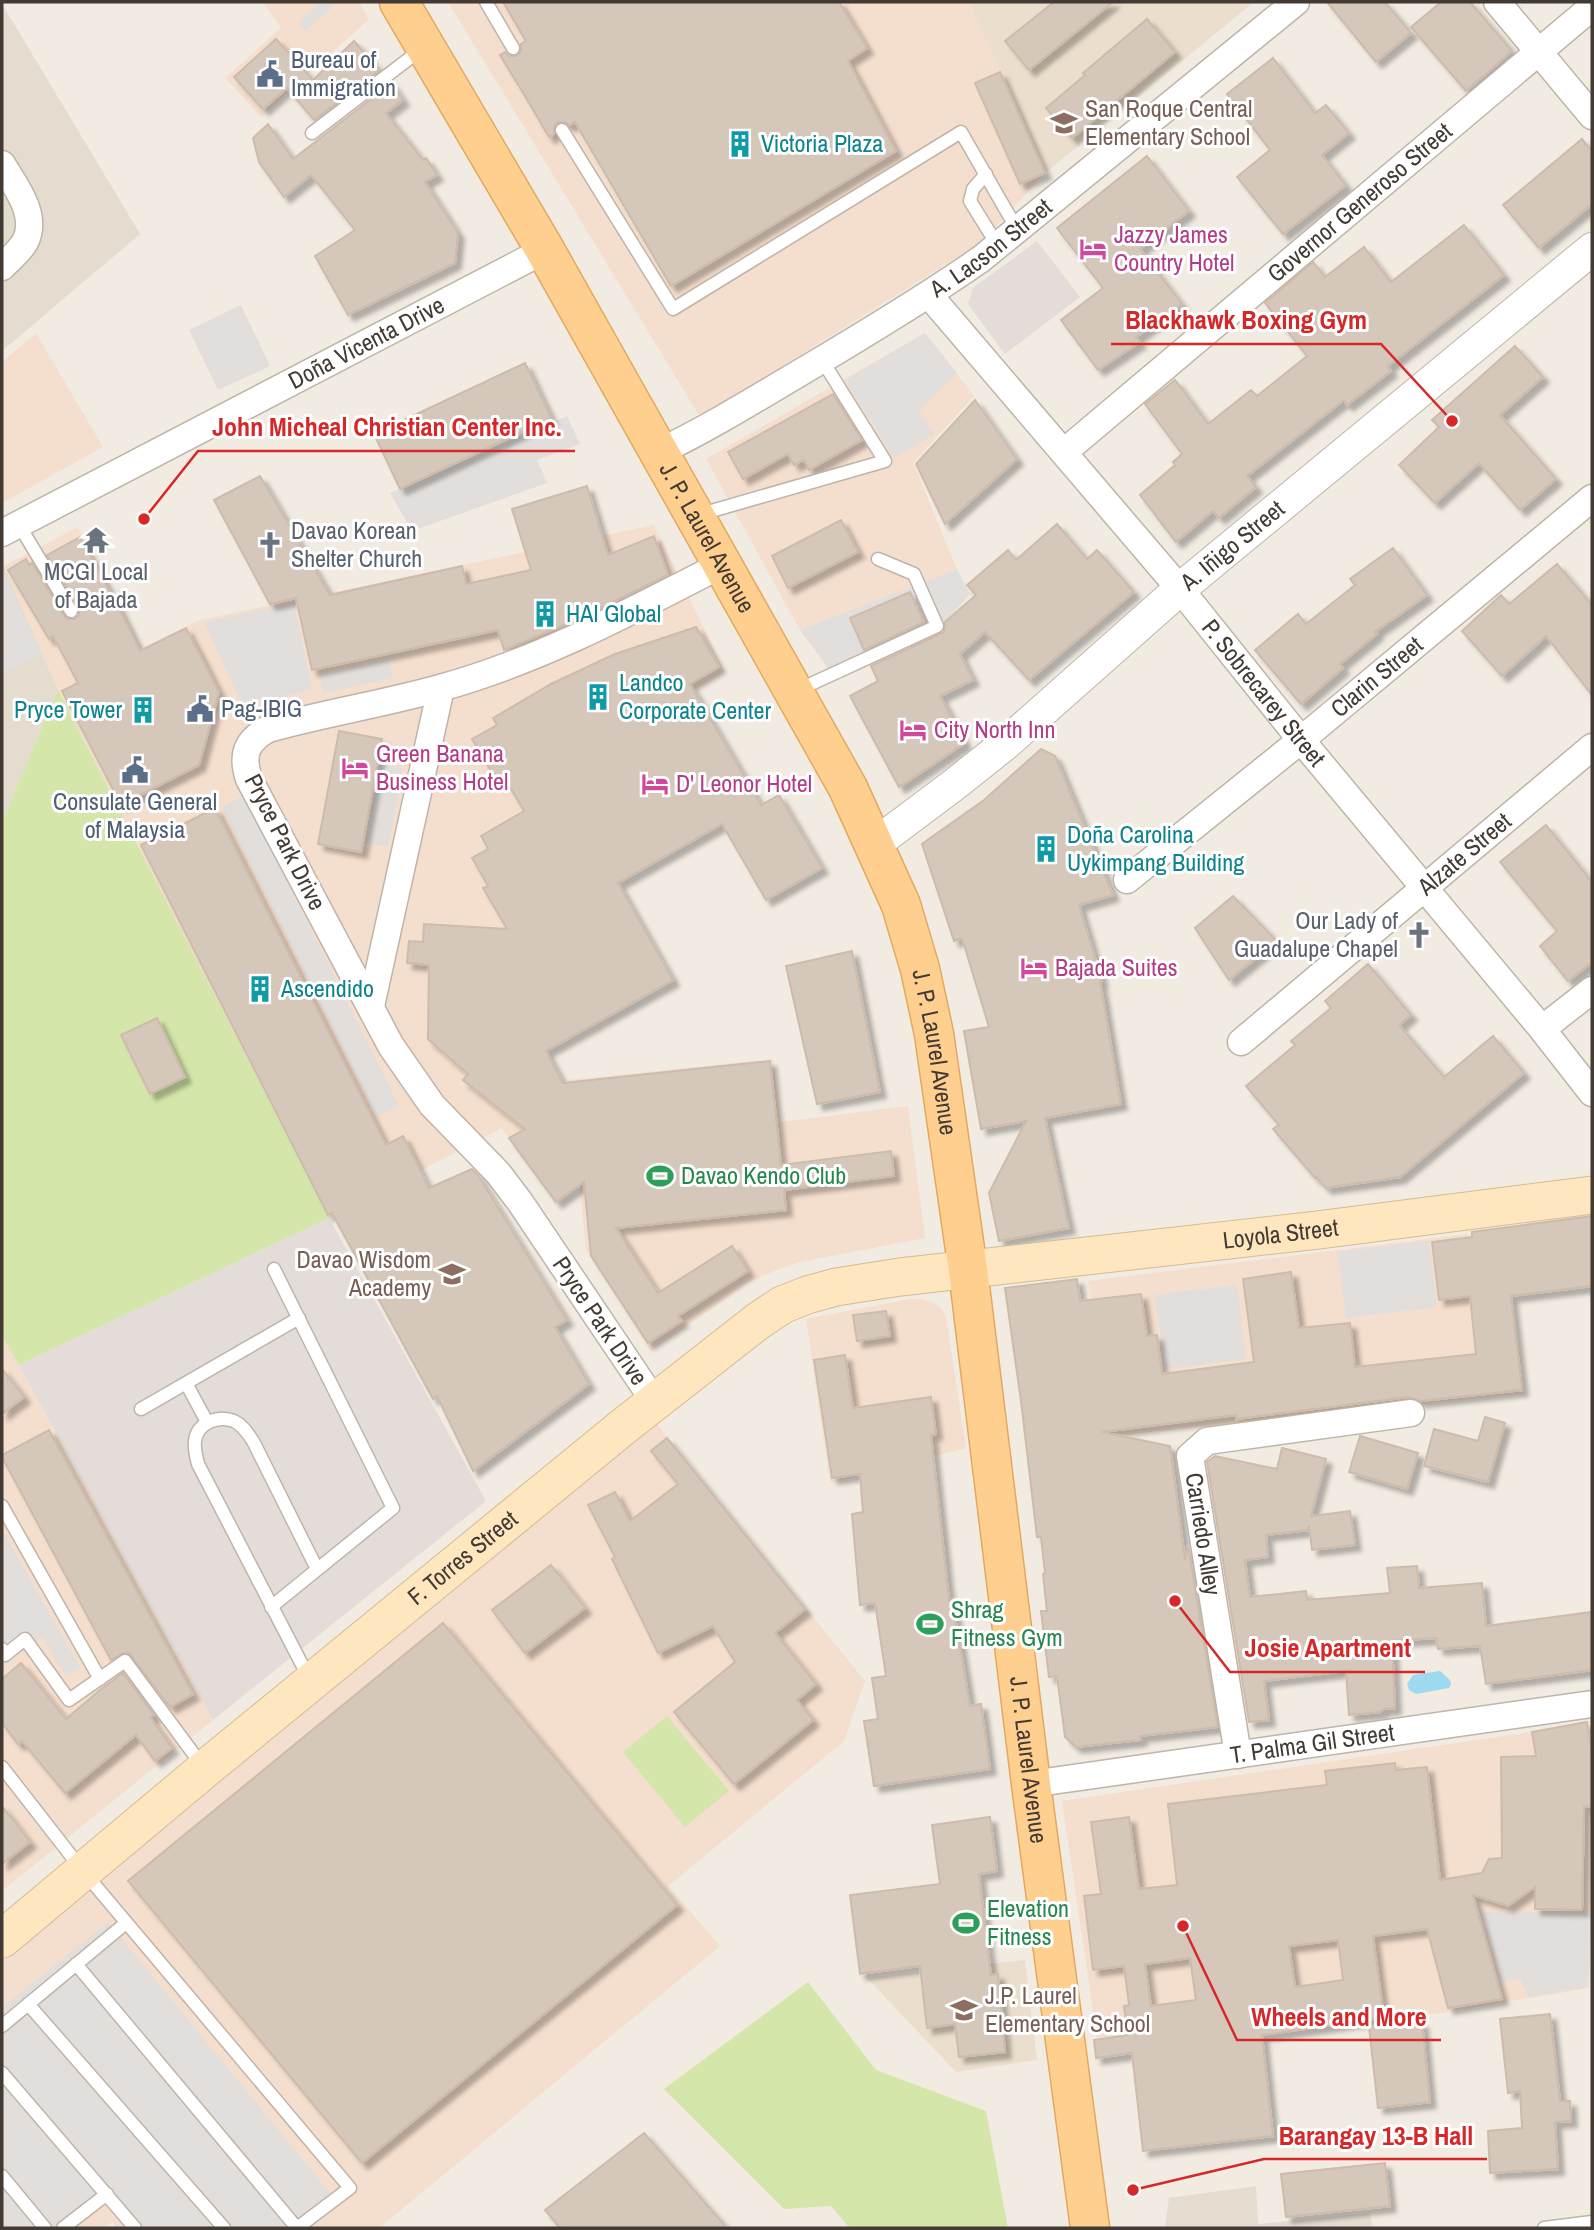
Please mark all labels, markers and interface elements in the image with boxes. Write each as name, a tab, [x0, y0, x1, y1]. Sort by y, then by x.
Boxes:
place label: Bureau of Immigration	[291, 43, 396, 103]
public building icon: Bureau of Immigration	[255, 59, 285, 89]
place label: San Roque Central Elementary School	[1085, 92, 1252, 152]
school or university icon: San Roque Central Elementary School	[1049, 108, 1079, 138]
street label: Governor Generoso Street	[1260, 114, 1459, 289]
place label: Victoria Plaza	[761, 127, 883, 159]
building icon: Victoria Plaza	[725, 129, 755, 159]
street label: A. Lacson Street	[922, 190, 1058, 305]
place label: Jazzy James Country Hotel	[1114, 218, 1234, 278]
hotel icon: Jazzy James Country Hotel	[1078, 234, 1108, 264]
street label: Doña Vicenta Drive	[283, 288, 449, 396]
callout: Blackhawk Boxing Gym	[1111, 297, 1381, 344]
text: Blackhawk Boxing Gym	[1125, 302, 1367, 337]
callout: John Micheal Christian Center Inc.	[198, 404, 575, 451]
text: John Micheal Christian Center Inc.	[212, 409, 562, 444]
street label: J. P. Laurel Avenue	[653, 456, 763, 618]
street label: A. Iñigo Street	[1172, 492, 1291, 598]
place label: Davao Korean Shelter Church	[291, 514, 422, 574]
temple icon: MCGI Local of Bajada	[81, 525, 111, 555]
church icon: Davao Korean Shelter Church	[255, 530, 285, 560]
place label: MCGI Local of Bajada	[44, 555, 148, 615]
place label: HAI Global	[566, 597, 661, 629]
building icon: HAI Global	[530, 599, 560, 629]
street label: P. Sobrecarey Street	[1195, 612, 1334, 773]
street label: Clarin Street	[1323, 628, 1429, 724]
place label: Landco Corporate Center	[619, 666, 771, 726]
building icon: Landco Corporate Center	[583, 682, 613, 712]
place label: Pag-IBIG	[221, 692, 302, 724]
place label: Pryce Tower	[14, 693, 122, 725]
public building icon: Pag-IBIG	[185, 694, 215, 724]
building icon: Pryce Tower	[128, 695, 158, 725]
place label: City North Inn	[934, 713, 1055, 745]
hotel icon: City North Inn	[898, 715, 928, 745]
place label: Green Banana Business Hotel	[376, 737, 508, 797]
hotel icon: Green Banana Business Hotel	[340, 753, 370, 783]
public building icon: Consulate General of Malaysia	[120, 755, 150, 785]
place label: D' Leonor Hotel	[676, 767, 812, 799]
street label: Pryce Park Drive	[238, 768, 334, 915]
hotel icon: D' Leonor Hotel	[640, 769, 670, 799]
place label: Consulate General of Malaysia	[53, 785, 217, 845]
street label: Alzate Street	[1410, 804, 1518, 903]
place label: Doña Carolina Uykimpang Building	[1067, 818, 1244, 878]
building icon: Doña Carolina Uykimpang Building	[1031, 834, 1061, 864]
place label: Our Lady of Guadalupe Chapel	[1234, 904, 1399, 964]
church icon: Our Lady of Guadalupe Chapel	[1404, 920, 1434, 950]
place label: Bajada Suites	[1055, 951, 1178, 983]
hotel icon: Bajada Suites	[1019, 953, 1049, 983]
street label: J. P. Laurel Avenue	[905, 966, 965, 1137]
place label: Ascendido	[280, 972, 374, 1004]
building icon: Ascendido	[245, 974, 275, 1004]
place label: Davao Kendo Club	[681, 1159, 846, 1191]
sports icon: Davao Kendo Club	[645, 1161, 675, 1191]
street label: Loyola Street	[1221, 1211, 1341, 1256]
place label: Davao Wisdom Academy	[296, 1243, 431, 1303]
street label: Pryce Park Drive	[546, 1250, 656, 1391]
school or university icon: Davao Wisdom Academy	[437, 1259, 467, 1289]
street label: Carriedo Alley	[1179, 1470, 1229, 1598]
street label: F. Torres Street	[401, 1502, 524, 1612]
place label: Shrag Fitness Gym	[951, 1593, 1063, 1653]
sports icon: Shrag Fitness Gym	[915, 1609, 945, 1639]
callout: Josie Apartment	[1230, 1625, 1425, 1672]
text: Josie Apartment	[1245, 1630, 1411, 1665]
street label: J. P. Laurel Avenue	[1003, 1675, 1056, 1845]
street label: T. Palma Gil Street	[1228, 1715, 1397, 1770]
place label: Elevation Fitness	[987, 1892, 1069, 1952]
sports icon: Elevation Fitness	[951, 1908, 981, 1938]
place label: J.P. Laurel Elementary School	[985, 1979, 1150, 2039]
callout: Wheels and More	[1237, 1993, 1441, 2040]
school or university icon: J.P. Laurel Elementary School	[949, 1995, 979, 2025]
text: Wheels and More	[1251, 1999, 1427, 2034]
callout: Barangay 13-B Hall	[1264, 2112, 1487, 2159]
text: Barangay 13-B Hall	[1279, 2118, 1473, 2153]

